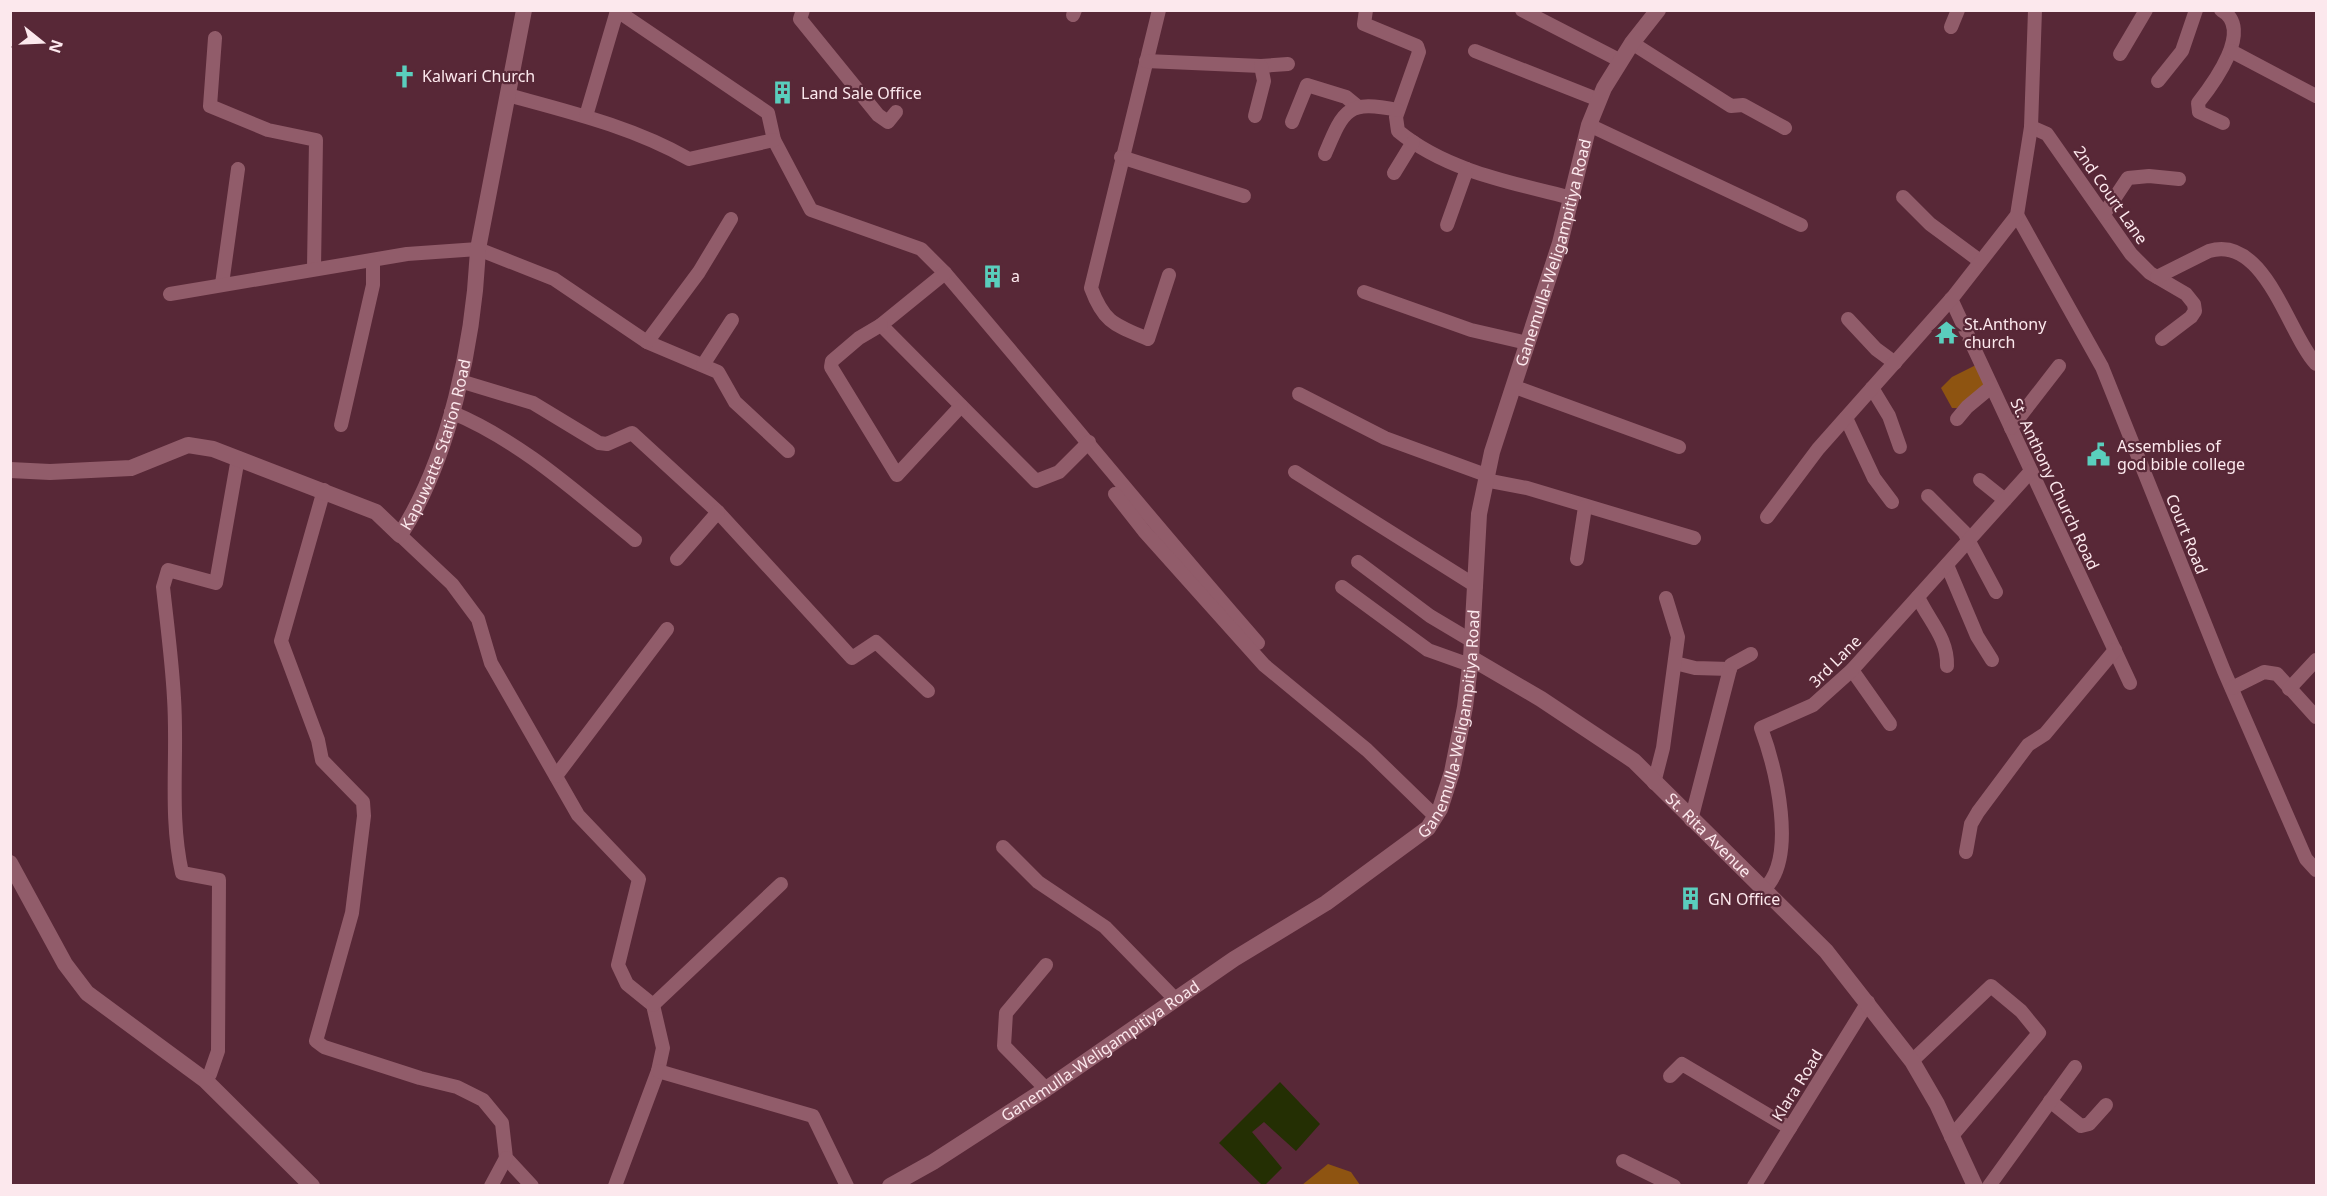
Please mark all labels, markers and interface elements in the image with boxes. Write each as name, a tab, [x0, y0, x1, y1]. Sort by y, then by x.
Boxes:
north arrow	[12, 12, 72, 72]
text: N	[44, 37, 69, 56]
church icon: Kalwari Church	[391, 63, 417, 89]
place label: Kalwari Church	[422, 65, 535, 87]
building icon: Land Sale Office	[770, 80, 796, 106]
place label: Land Sale Office	[801, 82, 922, 104]
street label: Ganemulla-Weligampitiya Road	[1510, 136, 1596, 369]
street label: 2nd Court Lane	[2069, 141, 2153, 249]
building icon: a	[980, 263, 1006, 289]
place label: a	[1011, 265, 1020, 287]
place label: St.Anthony church	[1964, 313, 2047, 353]
temple icon: St.Anthony church	[1933, 320, 1959, 346]
street label: Kapuwatte Station Road	[395, 357, 476, 534]
street label: St. Anthony Church Road	[2006, 395, 2104, 573]
place label: Assemblies of god bible college	[2117, 435, 2245, 475]
public building icon: Assemblies of god bible college	[2086, 442, 2112, 468]
street label: Court Road	[2161, 491, 2213, 577]
street label: Ganemulla-Weligampitiya Road	[1413, 609, 1485, 843]
street label: 3rd Lane	[1804, 630, 1866, 692]
street label: St. Rita Avenue	[1661, 788, 1756, 882]
building icon: GN Office	[1677, 886, 1703, 912]
place label: GN Office	[1708, 888, 1780, 910]
street label: Ganemulla-Weligampitiya Road	[996, 975, 1204, 1126]
street label: Klara Road	[1766, 1045, 1828, 1125]

